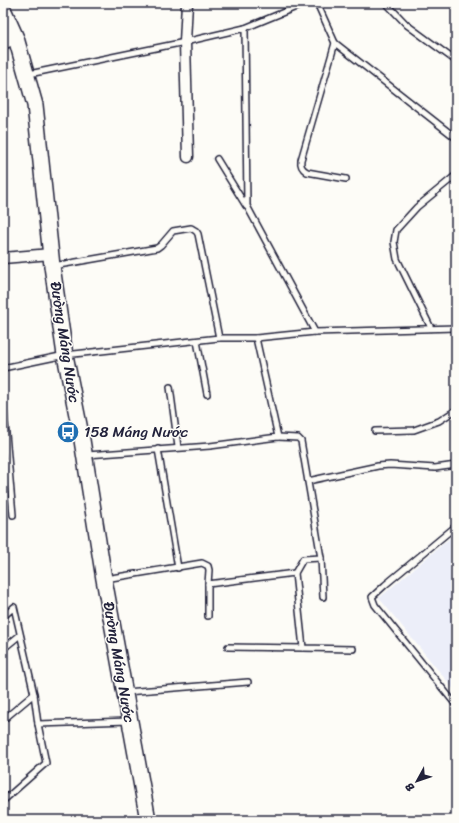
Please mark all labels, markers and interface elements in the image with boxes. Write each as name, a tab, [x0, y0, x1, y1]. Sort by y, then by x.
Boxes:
street label: Đường Máng Nước	[43, 280, 87, 405]
bus stop icon: 158 Máng Nước	[55, 419, 81, 445]
place label: 158 Máng Nước	[84, 419, 189, 445]
street label: Đường Máng Nước	[96, 600, 143, 725]
north arrow	[397, 761, 437, 801]
text: B	[400, 778, 419, 796]

